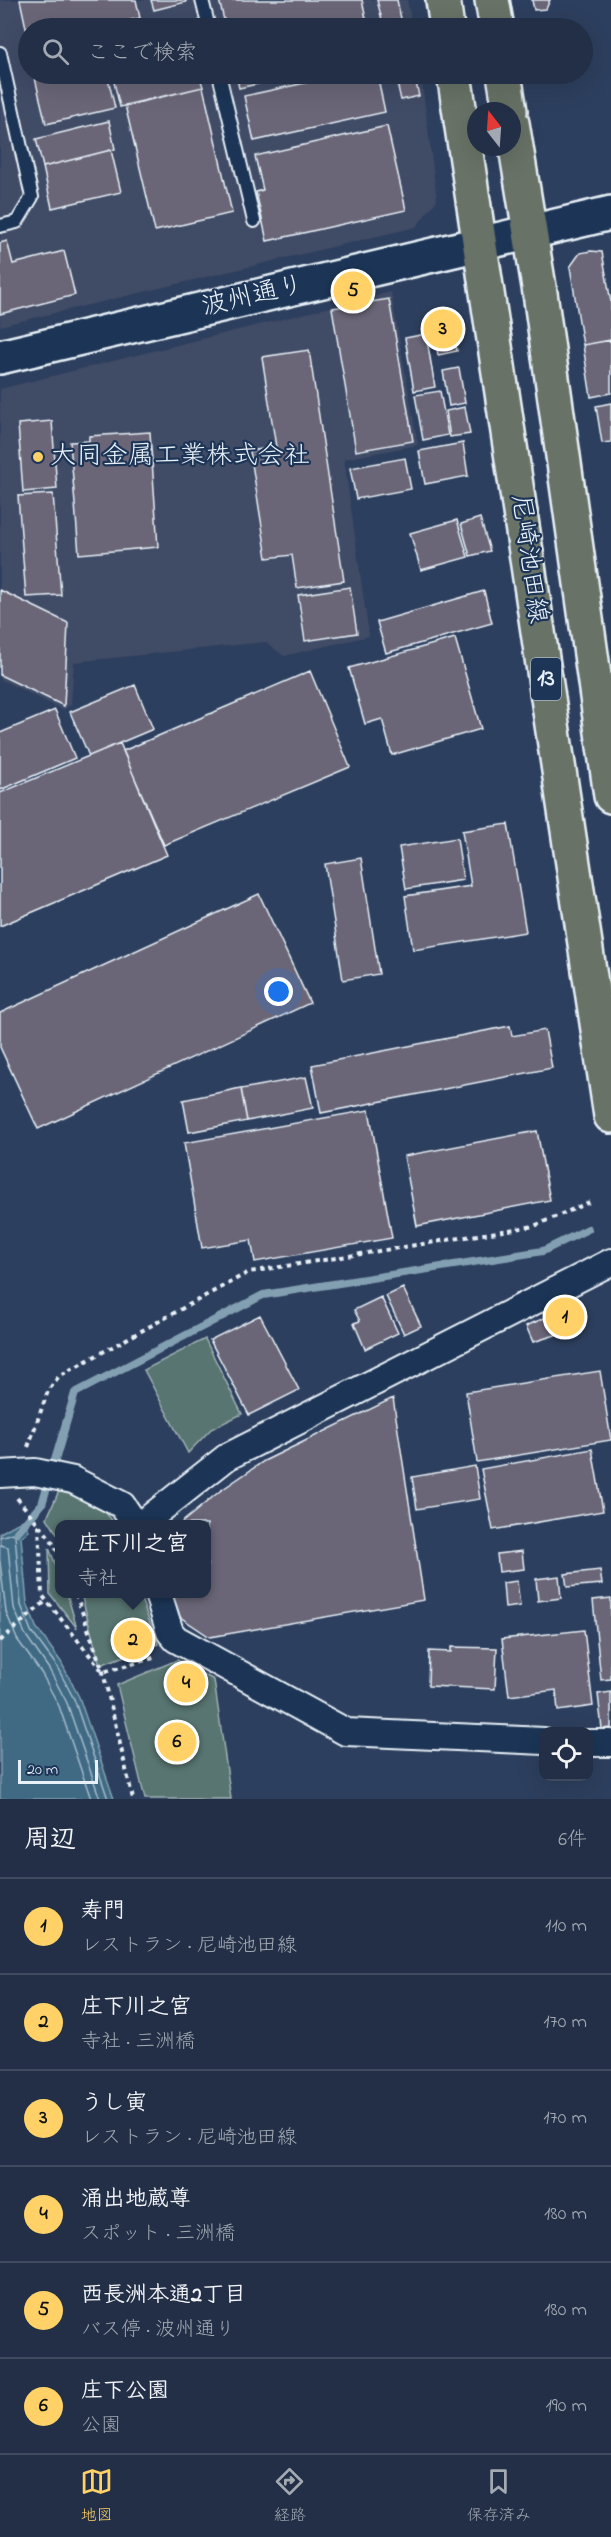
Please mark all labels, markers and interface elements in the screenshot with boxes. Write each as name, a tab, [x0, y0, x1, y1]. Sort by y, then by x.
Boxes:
search box	[18, 18, 593, 84]
icon: search	[39, 35, 72, 68]
text: ここで検索	[87, 38, 197, 70]
north arrow	[467, 102, 521, 156]
street label: 波州通り	[198, 267, 308, 327]
pin: 5	[334, 268, 372, 314]
pin: 3	[424, 306, 462, 352]
place label: 大同金属工業株式会社	[50, 438, 310, 476]
marker: 大同金属工業株式会社	[31, 450, 45, 464]
street label: 尼崎池田線	[500, 492, 556, 626]
road number: 13	[531, 658, 561, 700]
your location	[264, 977, 293, 1006]
pin: 1	[546, 1294, 584, 1340]
popup	[55, 1520, 211, 1598]
text: 庄下川之宮	[78, 1529, 188, 1561]
text: 寺社	[78, 1565, 118, 1594]
pin: 2	[114, 1618, 152, 1662]
pin: 4	[166, 1660, 206, 1706]
pin: 6	[158, 1720, 196, 1764]
map controls	[539, 1727, 593, 1781]
button: locate	[539, 1727, 593, 1781]
scale bar	[18, 1757, 98, 1784]
text: 20 m	[27, 1758, 58, 1782]
text: 周辺	[24, 1822, 76, 1860]
text: 6件	[558, 1826, 587, 1855]
text: 寿門	[81, 1896, 125, 1928]
text: 1	[40, 1912, 47, 1941]
text: 110 m	[545, 1912, 587, 1941]
text: レストラン · 尼崎池田線	[81, 1932, 297, 1961]
text: 庄下川之宮	[81, 1992, 191, 2024]
text: 2	[39, 2008, 48, 2037]
text: 170 m	[543, 2008, 587, 2037]
text: 寺社 · 三洲橋	[81, 2028, 195, 2057]
text: うし寅	[81, 2088, 147, 2120]
text: 3	[39, 2104, 48, 2133]
text: 170 m	[543, 2104, 587, 2133]
text: レストラン · 尼崎池田線	[81, 2124, 297, 2153]
text: 涌出地蔵尊	[81, 2184, 191, 2216]
text: 4	[39, 2200, 48, 2229]
text: 180 m	[544, 2200, 587, 2229]
text: スポット · 三洲橋	[81, 2220, 235, 2249]
text: 西長洲本通2丁目	[81, 2280, 246, 2312]
text: 5	[38, 2296, 49, 2325]
text: 180 m	[544, 2296, 587, 2325]
text: バス停 · 波州通り	[81, 2316, 235, 2345]
text: 庄下公園	[81, 2376, 169, 2408]
text: 6	[39, 2392, 48, 2421]
text: 190 m	[545, 2392, 587, 2421]
text: 公園	[81, 2412, 121, 2441]
tab: 地図	[80, 2465, 113, 2528]
tab: 経路	[273, 2465, 306, 2528]
tab: 保存済み	[467, 2465, 531, 2528]

